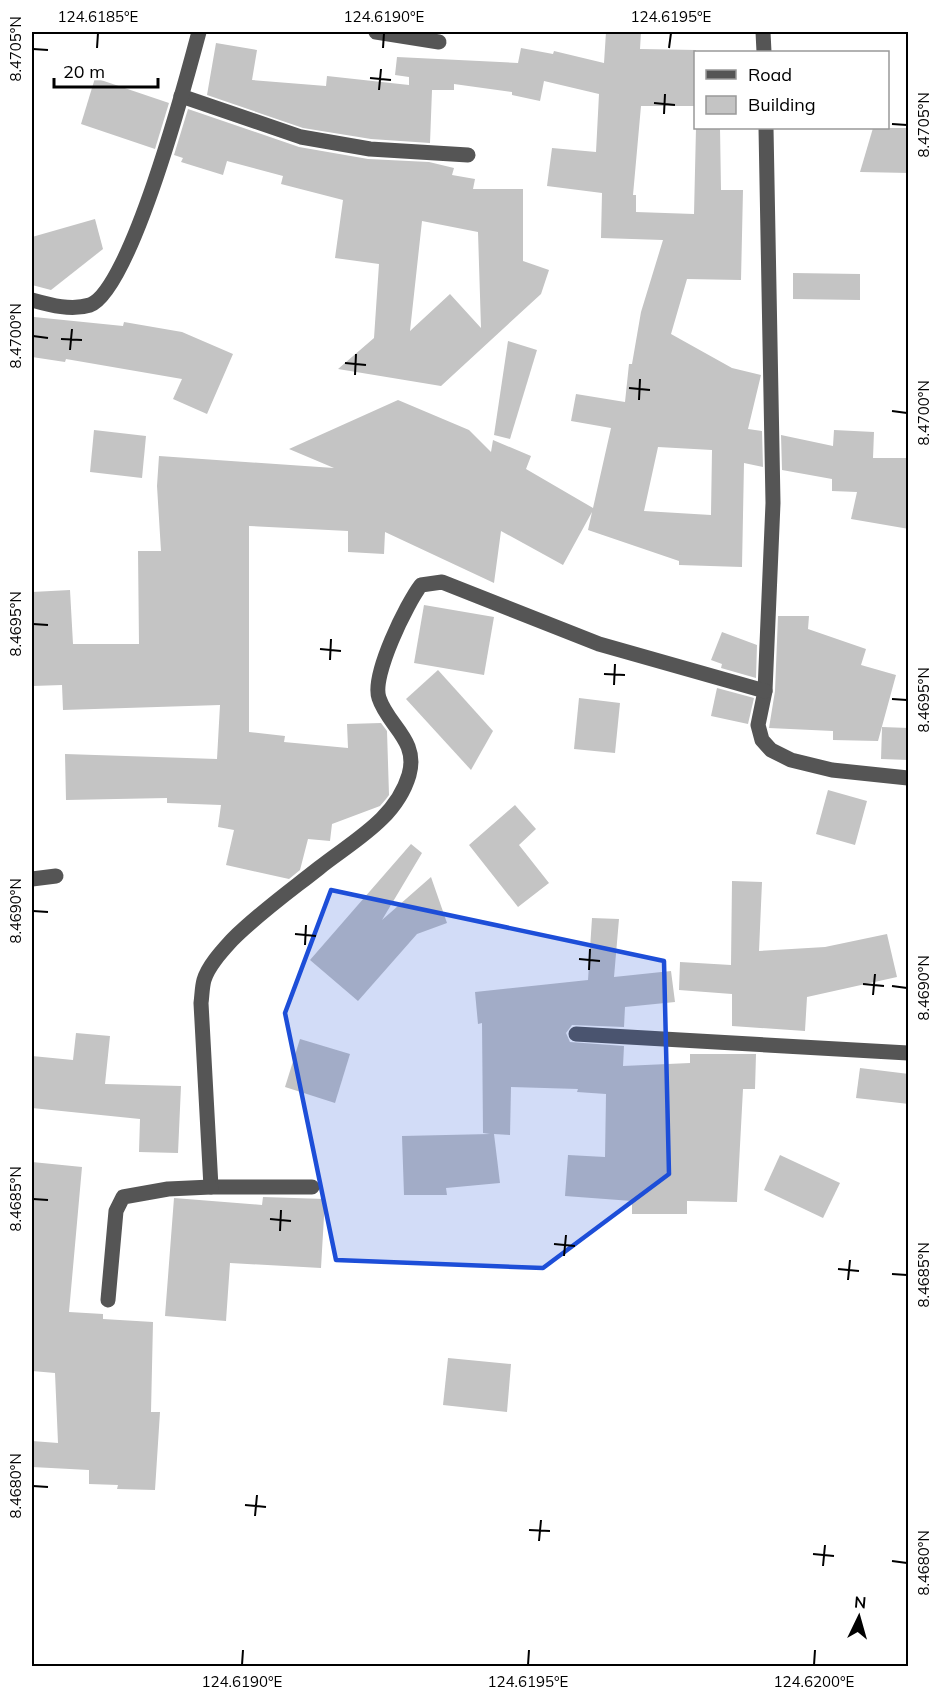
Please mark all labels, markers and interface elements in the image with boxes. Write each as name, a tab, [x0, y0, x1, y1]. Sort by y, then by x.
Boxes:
text: 124.6185°E	[58, 7, 139, 26]
text: 124.6190°E	[344, 7, 425, 26]
text: 124.6195°E	[631, 7, 712, 26]
text: 8.4705°N	[6, 16, 25, 82]
scale bar	[54, 51, 158, 89]
legend	[694, 51, 889, 129]
text: 20 m	[63, 60, 105, 83]
text: Road	[748, 63, 792, 86]
text: 8.4705°N	[914, 92, 933, 158]
text: Building	[748, 93, 816, 116]
text: 8.4700°N	[6, 303, 25, 369]
text: 8.4700°N	[914, 380, 933, 446]
text: 8.4695°N	[6, 591, 25, 657]
text: 8.4695°N	[914, 667, 933, 733]
text: 8.4690°N	[6, 878, 25, 944]
text: 8.4690°N	[914, 955, 933, 1021]
text: 8.4685°N	[6, 1166, 25, 1232]
text: 8.4685°N	[914, 1242, 933, 1308]
text: 8.4680°N	[6, 1453, 25, 1519]
text: 8.4680°N	[914, 1530, 933, 1596]
north arrow	[829, 1587, 889, 1647]
text: N	[853, 1592, 867, 1613]
text: 124.6190°E	[202, 1672, 283, 1691]
text: 124.6195°E	[488, 1672, 569, 1691]
text: 124.6200°E	[774, 1672, 855, 1691]

